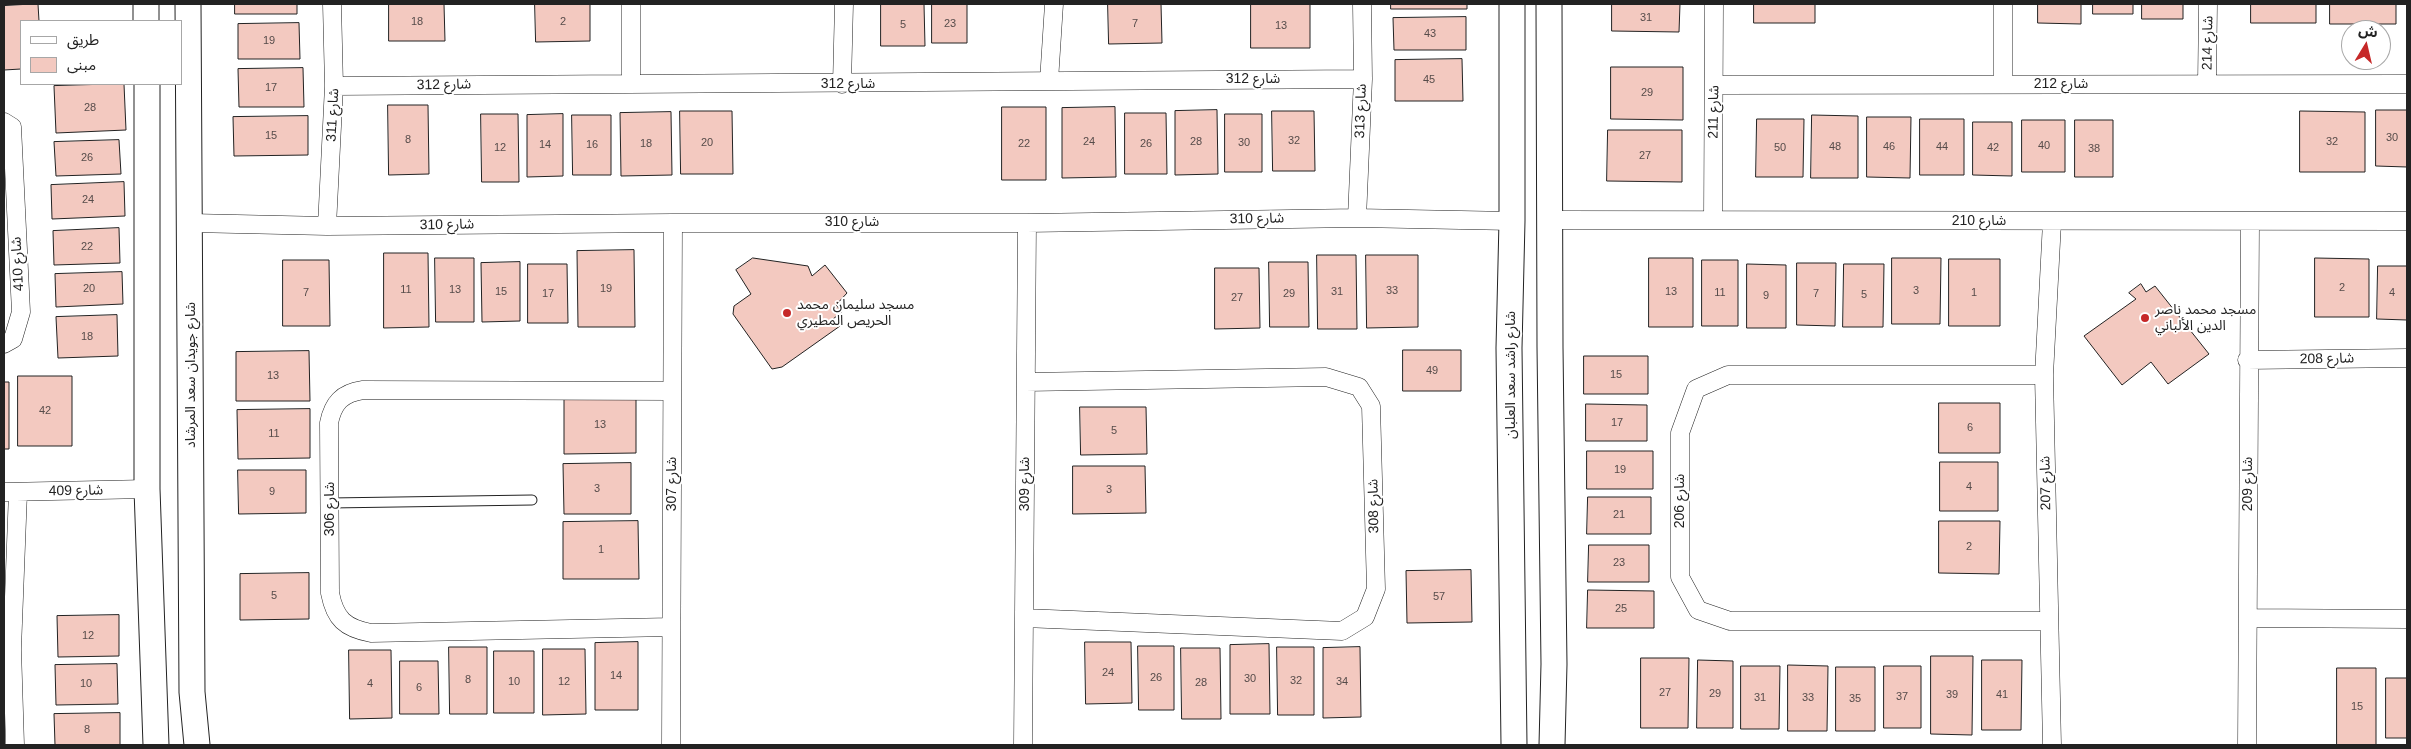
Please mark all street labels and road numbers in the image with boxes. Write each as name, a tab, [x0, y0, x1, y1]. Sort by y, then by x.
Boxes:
street label: شارع 214	[2199, 16, 2217, 70]
street label: شارع 312	[1226, 71, 1280, 87]
street label: شارع 312	[417, 76, 471, 94]
street label: شارع 312	[821, 76, 875, 92]
street label: شارع 212	[2034, 76, 2088, 92]
street label: شارع 313	[1352, 83, 1370, 139]
street label: شارع 211	[1705, 85, 1723, 139]
street label: شارع 311	[323, 88, 343, 142]
street label: شارع 310	[1230, 210, 1284, 228]
street label: شارع 210	[1952, 213, 2006, 229]
street label: شارع 310	[825, 214, 879, 230]
street label: شارع 310	[420, 216, 474, 234]
street label: شارع 410	[8, 236, 28, 292]
street label: شارع جويدان سعد المرشاد	[183, 302, 199, 448]
street label: شارع راشد سعد العلبان	[1503, 311, 1519, 439]
street label: شارع 208	[2300, 350, 2354, 368]
street label: شارع 207	[2037, 456, 2055, 510]
street label: شارع 307	[664, 457, 680, 511]
street label: شارع 309	[1017, 457, 1033, 511]
street label: شارع 209	[2240, 457, 2256, 511]
street label: شارع 206	[1672, 474, 1688, 528]
street label: شارع 308	[1365, 479, 1383, 533]
street label: شارع 409	[49, 482, 103, 500]
street label: شارع 306	[322, 482, 338, 536]

